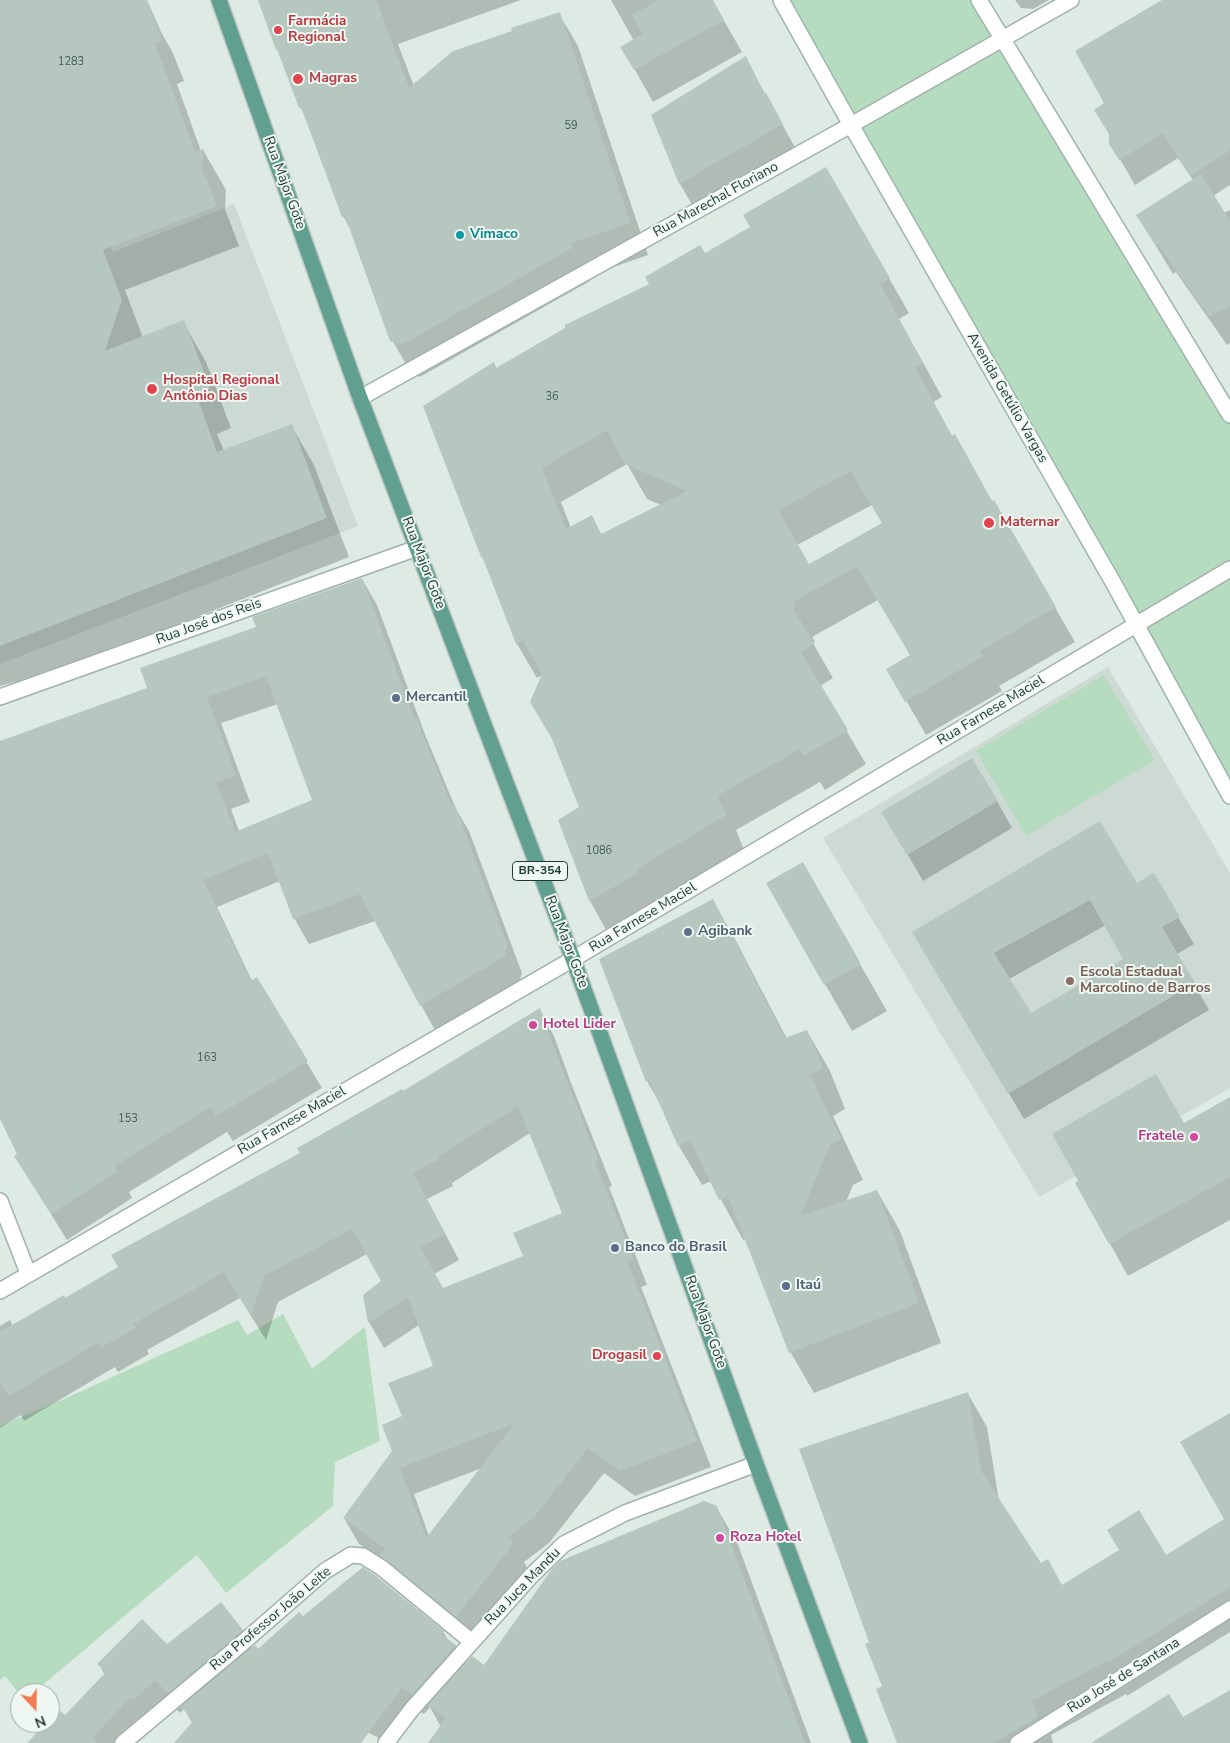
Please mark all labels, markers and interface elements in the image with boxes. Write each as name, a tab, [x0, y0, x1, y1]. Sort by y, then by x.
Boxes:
place label: Farmácia Regional	[288, 14, 347, 46]
marker: Farmácia Regional	[272, 24, 284, 36]
house number: 1283	[58, 55, 84, 69]
place label: Magras	[309, 71, 357, 87]
marker: Magras	[291, 72, 305, 86]
house number: 59	[564, 119, 578, 133]
street label: Rua Major Gote	[259, 134, 309, 232]
street label: Rua Marechal Floriano	[650, 159, 782, 241]
place label: Vimaco	[470, 227, 518, 243]
marker: Vimaco	[454, 229, 466, 241]
street label: Avenida Getúlio Vargas	[963, 330, 1051, 466]
place label: Hospital Regional Antônio Dias	[163, 373, 279, 406]
marker: Hospital Regional Antônio Dias	[145, 382, 159, 396]
house number: 36	[545, 390, 559, 404]
street label: Rua Major Gote	[398, 514, 448, 612]
place label: Maternar	[1000, 515, 1060, 531]
marker: Maternar	[982, 516, 996, 530]
street label: Rua José dos Reis	[154, 595, 264, 649]
street label: Rua Farnese Maciel	[934, 672, 1048, 750]
place label: Mercantil	[406, 690, 467, 706]
marker: Mercantil	[390, 692, 402, 704]
house number: 1086	[586, 844, 612, 858]
road number: BR-354	[512, 861, 568, 880]
street label: Rua Farnese Maciel	[586, 879, 700, 957]
street label: Rua Major Gote	[541, 893, 591, 991]
place label: Agibank	[698, 924, 752, 940]
marker: Agibank	[682, 926, 694, 938]
place label: Escola Estadual Marcolino de Barros	[1080, 965, 1211, 998]
marker: Escola Estadual Marcolino de Barros	[1064, 975, 1076, 987]
place label: Hotel Lider	[543, 1017, 616, 1033]
marker: Hotel Lider	[527, 1019, 539, 1031]
house number: 163	[197, 1051, 217, 1065]
street label: Rua Farnese Maciel	[235, 1083, 349, 1159]
house number: 153	[118, 1112, 138, 1126]
place label: Fratele	[1138, 1129, 1184, 1145]
marker: Fratele	[1188, 1131, 1200, 1143]
place label: Banco do Brasil	[625, 1240, 727, 1256]
marker: Banco do Brasil	[609, 1242, 621, 1254]
street label: Rua Major Gote	[680, 1273, 730, 1371]
place label: Itaú	[796, 1278, 821, 1294]
marker: Itaú	[780, 1280, 792, 1292]
place label: Drogasil	[592, 1348, 647, 1364]
marker: Drogasil	[651, 1350, 663, 1362]
place label: Roza Hotel	[730, 1530, 802, 1546]
marker: Roza Hotel	[714, 1532, 726, 1544]
street label: Rua Juca Mandu	[482, 1545, 564, 1629]
street label: Rua Professor João Leite	[207, 1563, 335, 1675]
street label: Rua José de Santana	[1065, 1635, 1183, 1717]
north arrow	[10, 1683, 60, 1733]
text: N	[32, 1711, 49, 1732]

